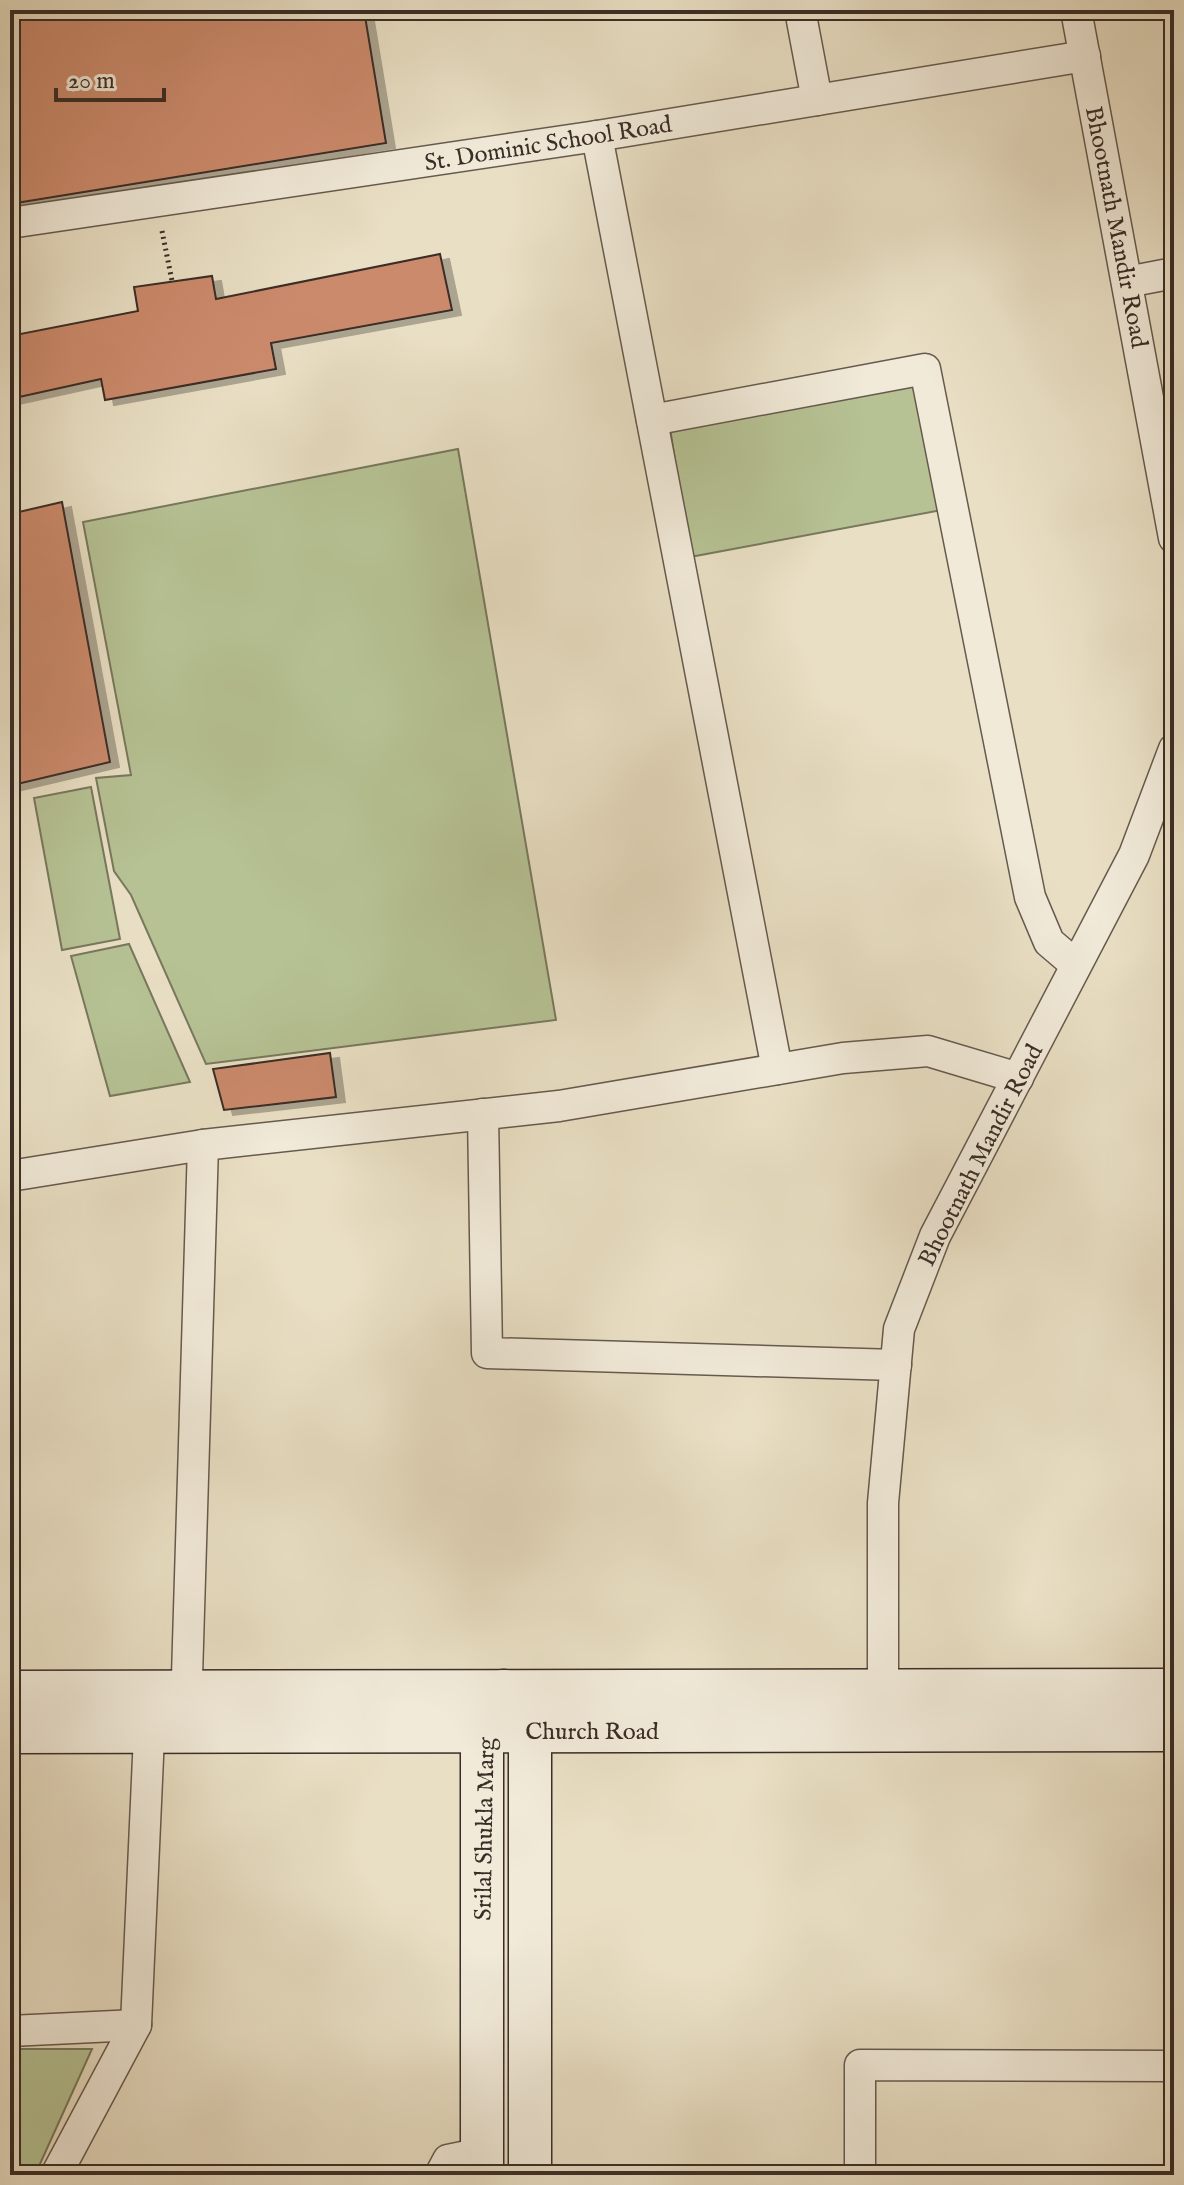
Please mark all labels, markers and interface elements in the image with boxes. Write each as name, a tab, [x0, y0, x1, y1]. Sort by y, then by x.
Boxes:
scale bar	[56, 52, 164, 102]
text: 20 m	[68, 66, 115, 97]
street label: Bhootnath Mandir Road	[1077, 104, 1154, 351]
street label: St. Dominic School Road	[422, 110, 674, 179]
street label: Bhootnath Mandir Road	[912, 1039, 1051, 1272]
street label: Church Road	[525, 1717, 659, 1748]
street label: Srilal Shukla Marg	[468, 1736, 503, 1921]

